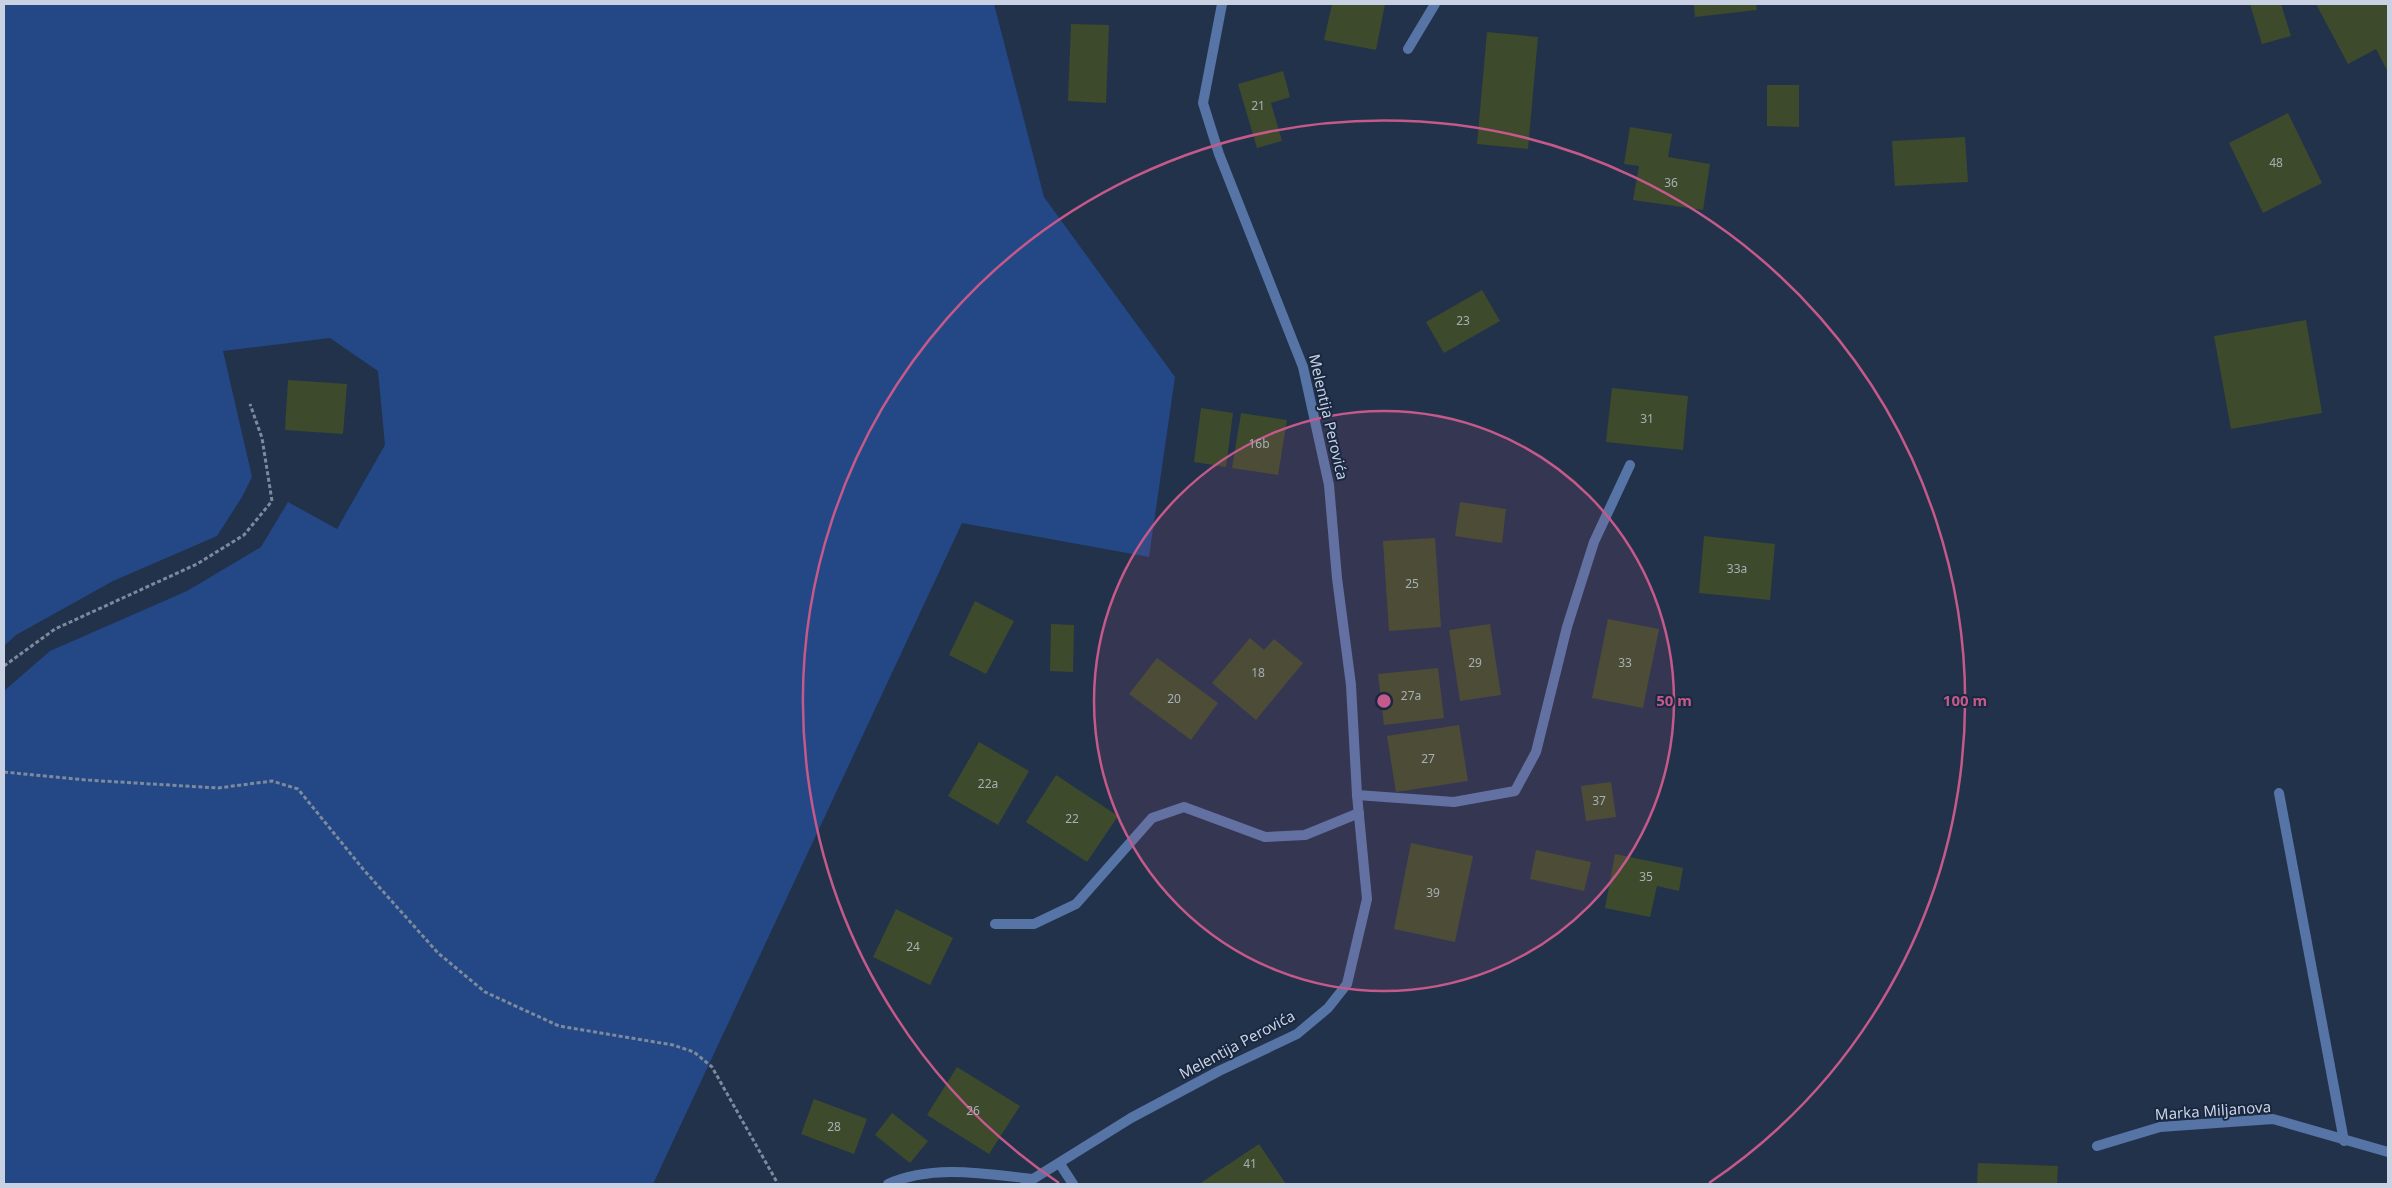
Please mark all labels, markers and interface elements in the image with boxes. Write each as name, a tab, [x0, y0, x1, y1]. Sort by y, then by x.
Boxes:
house number: 21	[1251, 97, 1265, 114]
house number: 48	[2269, 154, 2283, 171]
house number: 36	[1664, 174, 1678, 191]
house number: 23	[1456, 312, 1470, 329]
street label: Melentija Perovića	[1305, 352, 1353, 482]
house number: 31	[1640, 410, 1654, 427]
house number: 16b	[1248, 435, 1270, 452]
house number: 33a	[1727, 560, 1747, 577]
house number: 25	[1405, 575, 1419, 592]
house number: 29	[1468, 654, 1482, 671]
house number: 33	[1618, 654, 1632, 671]
house number: 18	[1251, 664, 1265, 681]
house number: 27a	[1401, 687, 1421, 704]
house number: 20	[1167, 690, 1181, 707]
text: 50 m	[1656, 690, 1692, 710]
text: 100 m	[1943, 690, 1987, 710]
centre of rings	[1375, 692, 1393, 710]
house number: 27	[1421, 750, 1435, 767]
house number: 22a	[978, 775, 998, 792]
house number: 37	[1592, 792, 1606, 809]
house number: 22	[1065, 810, 1079, 827]
house number: 35	[1639, 868, 1653, 885]
house number: 39	[1426, 884, 1440, 901]
house number: 24	[906, 938, 920, 955]
street label: Melentija Perovića	[1175, 1005, 1298, 1083]
street label: Marka Miljanova	[2154, 1096, 2272, 1124]
house number: 26	[966, 1102, 980, 1119]
house number: 28	[827, 1118, 841, 1135]
house number: 41	[1243, 1155, 1257, 1172]

